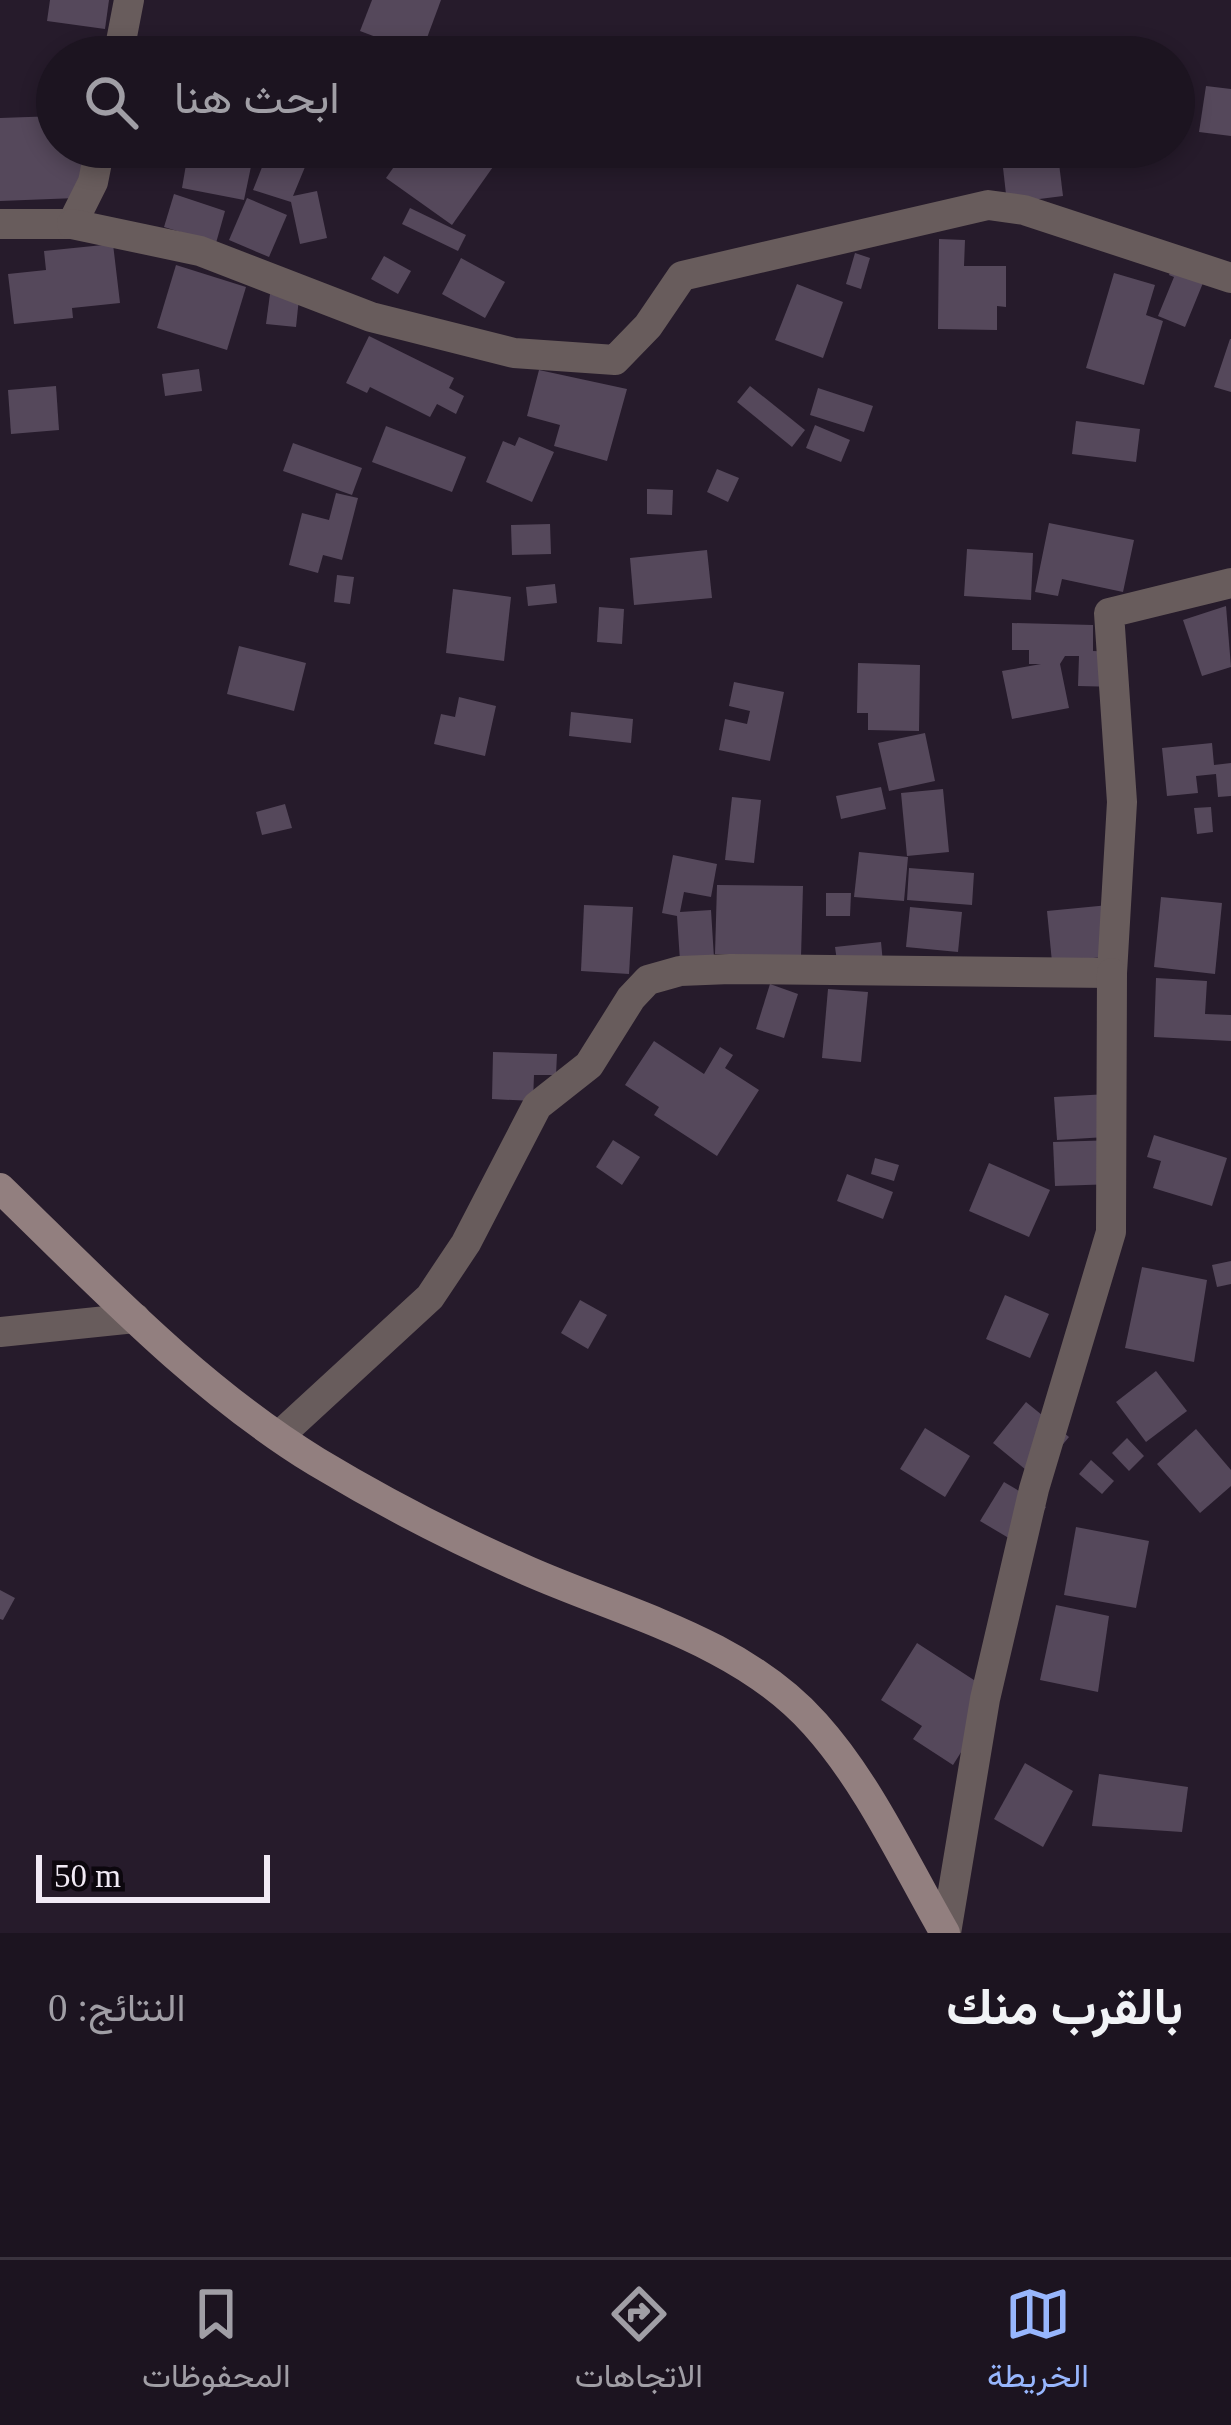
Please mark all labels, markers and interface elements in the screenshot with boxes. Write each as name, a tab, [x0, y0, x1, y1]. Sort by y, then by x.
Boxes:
search box	[36, 36, 1195, 168]
icon: search	[78, 69, 144, 135]
text: ابحث هنا	[174, 73, 340, 123]
scale bar	[36, 1849, 270, 1902]
text: 50 m	[54, 1858, 121, 1894]
text: بالقرب منك	[946, 1979, 1183, 2035]
text: النتائج: 0	[48, 1986, 185, 2029]
tab: المحفوظات	[142, 2281, 291, 2405]
tab: الاتجاهات	[575, 2281, 703, 2405]
tab: الخريطة	[987, 2281, 1089, 2405]

